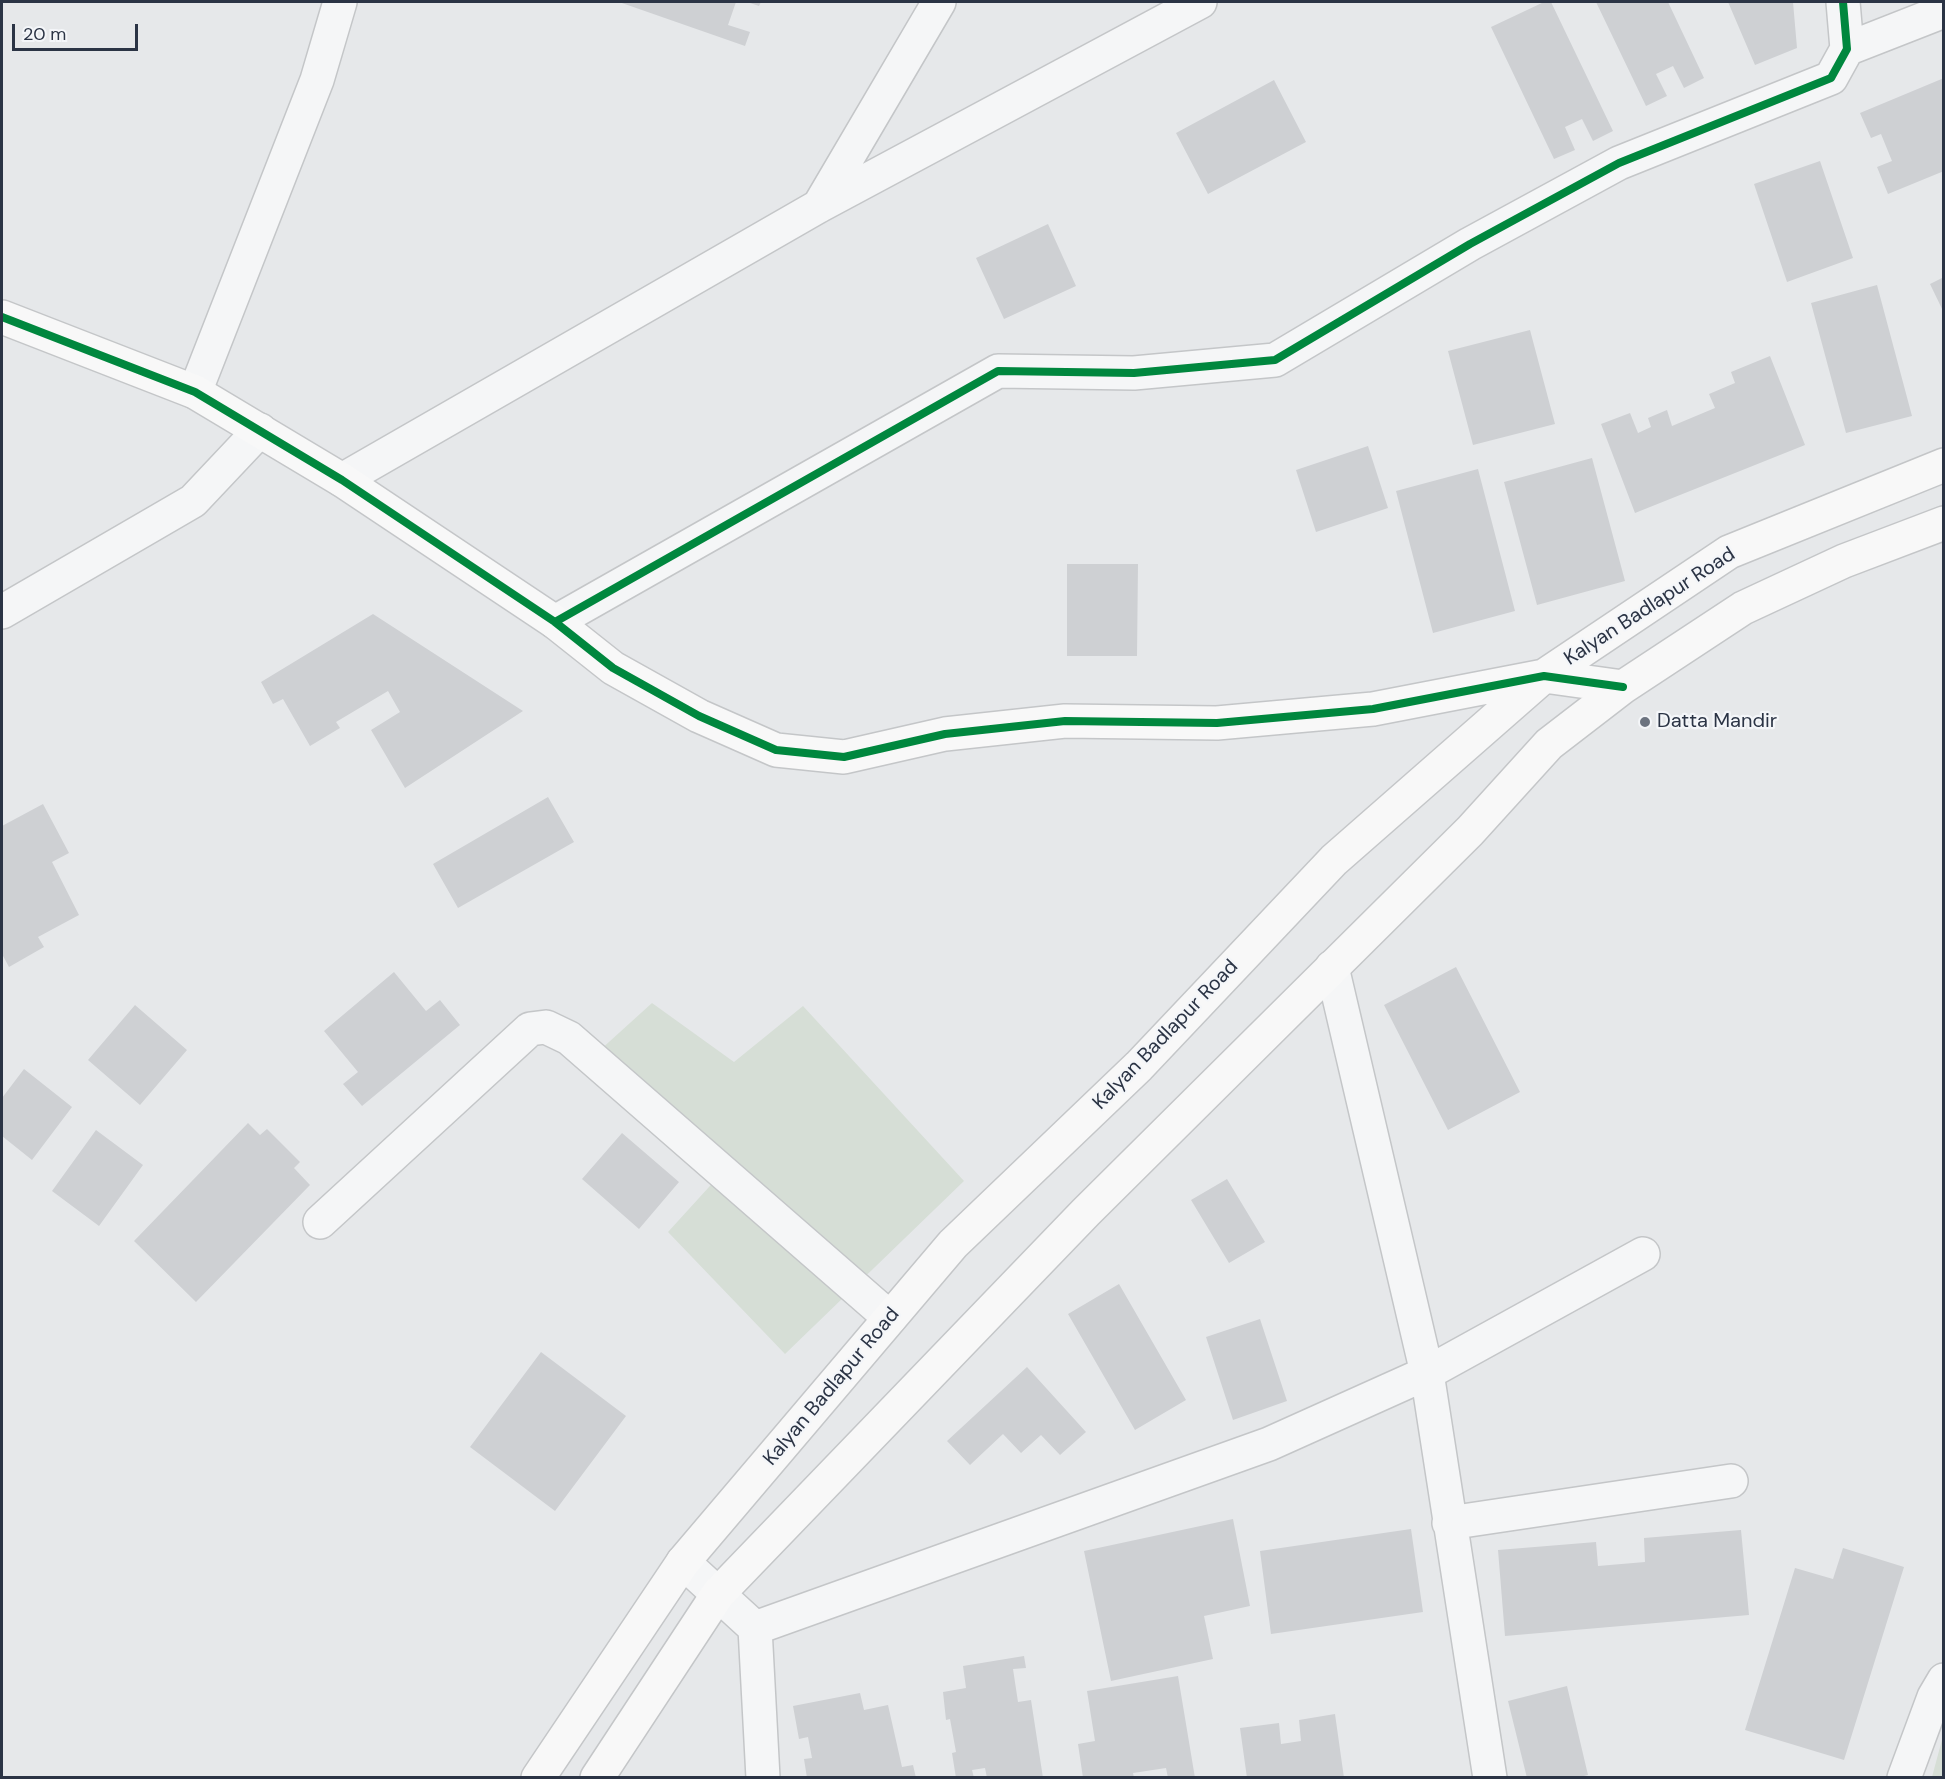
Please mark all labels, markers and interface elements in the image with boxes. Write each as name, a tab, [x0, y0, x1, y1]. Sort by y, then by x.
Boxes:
scale bar	[15, 12, 141, 50]
text: 20 m	[23, 22, 66, 46]
street label: Kalyan Badlapur Road	[1560, 543, 1740, 671]
place label: Datta Mandir	[1657, 710, 1777, 734]
marker: Datta Mandir	[1638, 715, 1652, 729]
street label: Kalyan Badlapur Road	[1088, 955, 1244, 1115]
street label: Kalyan Badlapur Road	[759, 1303, 905, 1471]

